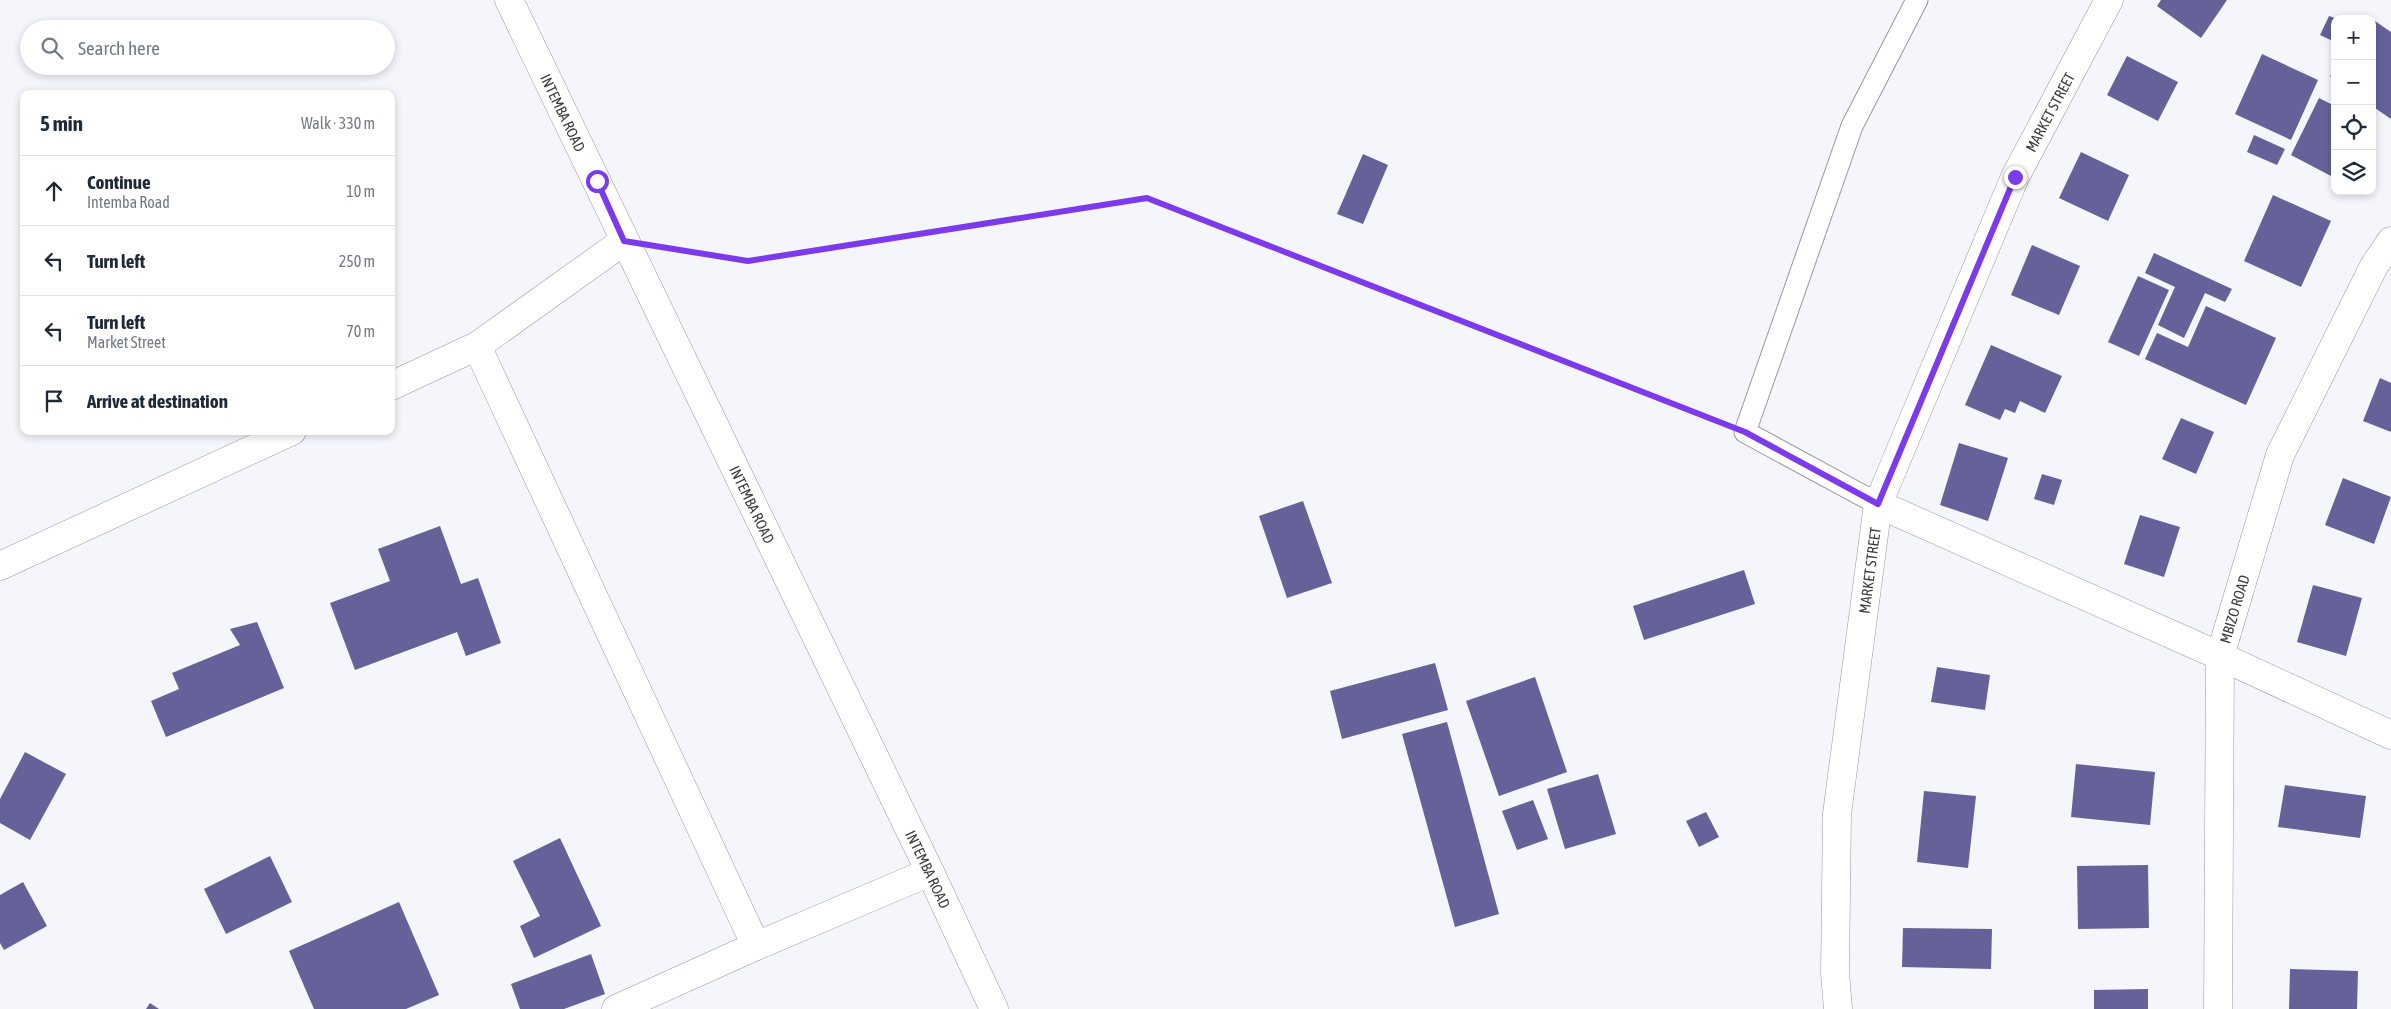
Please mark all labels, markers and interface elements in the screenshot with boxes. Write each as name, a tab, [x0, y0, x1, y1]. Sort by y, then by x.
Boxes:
map controls	[2331, 15, 2376, 195]
button: +	[2331, 15, 2376, 60]
search box	[20, 20, 395, 75]
icon: search	[38, 34, 66, 62]
text: Search here	[78, 37, 160, 59]
button: −	[2331, 60, 2376, 105]
street label: MARKET STREET	[2022, 69, 2078, 154]
street label: INTEMBA ROAD	[537, 71, 589, 154]
button: locate	[2331, 105, 2376, 150]
text: 5 min	[40, 111, 83, 135]
text: Walk · 330 m	[301, 114, 375, 132]
button: layers	[2331, 150, 2376, 195]
route end	[2004, 166, 2027, 189]
route start	[586, 170, 609, 193]
text: Continue	[87, 171, 151, 193]
icon: ahead	[40, 177, 68, 205]
text: 10 m	[346, 182, 375, 200]
text: Intemba Road	[87, 193, 170, 211]
icon: left	[40, 247, 68, 275]
text: Turn left	[87, 250, 145, 272]
text: 250 m	[339, 252, 375, 270]
text: Turn left	[87, 311, 145, 333]
icon: left	[40, 317, 68, 345]
text: 70 m	[346, 322, 375, 340]
text: Market Street	[87, 333, 166, 351]
icon: arrive	[40, 387, 68, 415]
text: Arrive at destination	[87, 390, 228, 412]
street label: INTEMBA ROAD	[727, 463, 778, 546]
street label: MARKET STREET	[1855, 526, 1883, 615]
street label: MBIZO ROAD	[2216, 573, 2252, 645]
street label: INTEMBA ROAD	[903, 827, 954, 911]

